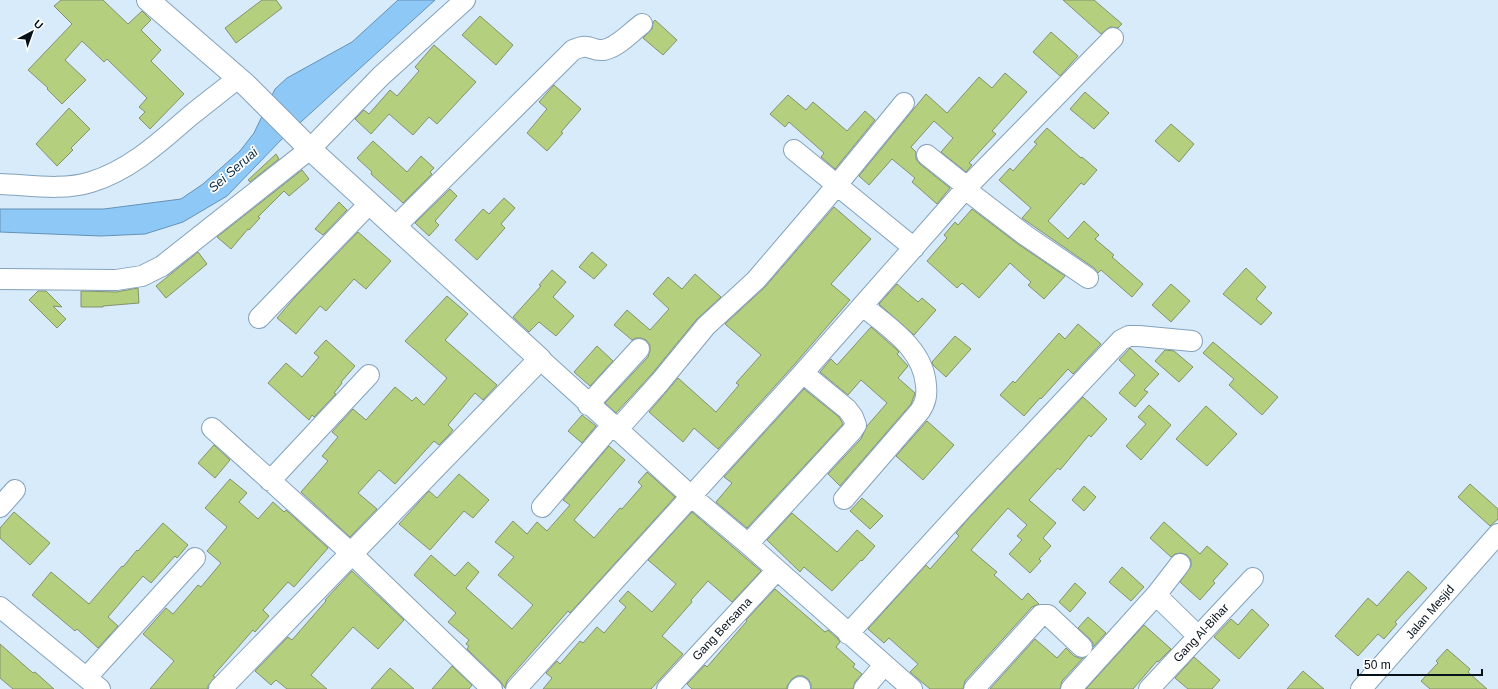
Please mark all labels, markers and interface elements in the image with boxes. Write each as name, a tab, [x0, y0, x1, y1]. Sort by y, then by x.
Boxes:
north arrow	[12, 12, 52, 52]
text: U	[32, 17, 46, 32]
water label: Sei Seruai	[205, 144, 261, 195]
street label: Jalan Mesjid	[1403, 582, 1457, 642]
street label: Gang Bersama	[689, 594, 755, 663]
street label: Gang Al-Bihar	[1170, 601, 1232, 665]
scale bar	[1358, 651, 1482, 677]
text: 50 m	[1364, 658, 1391, 672]

